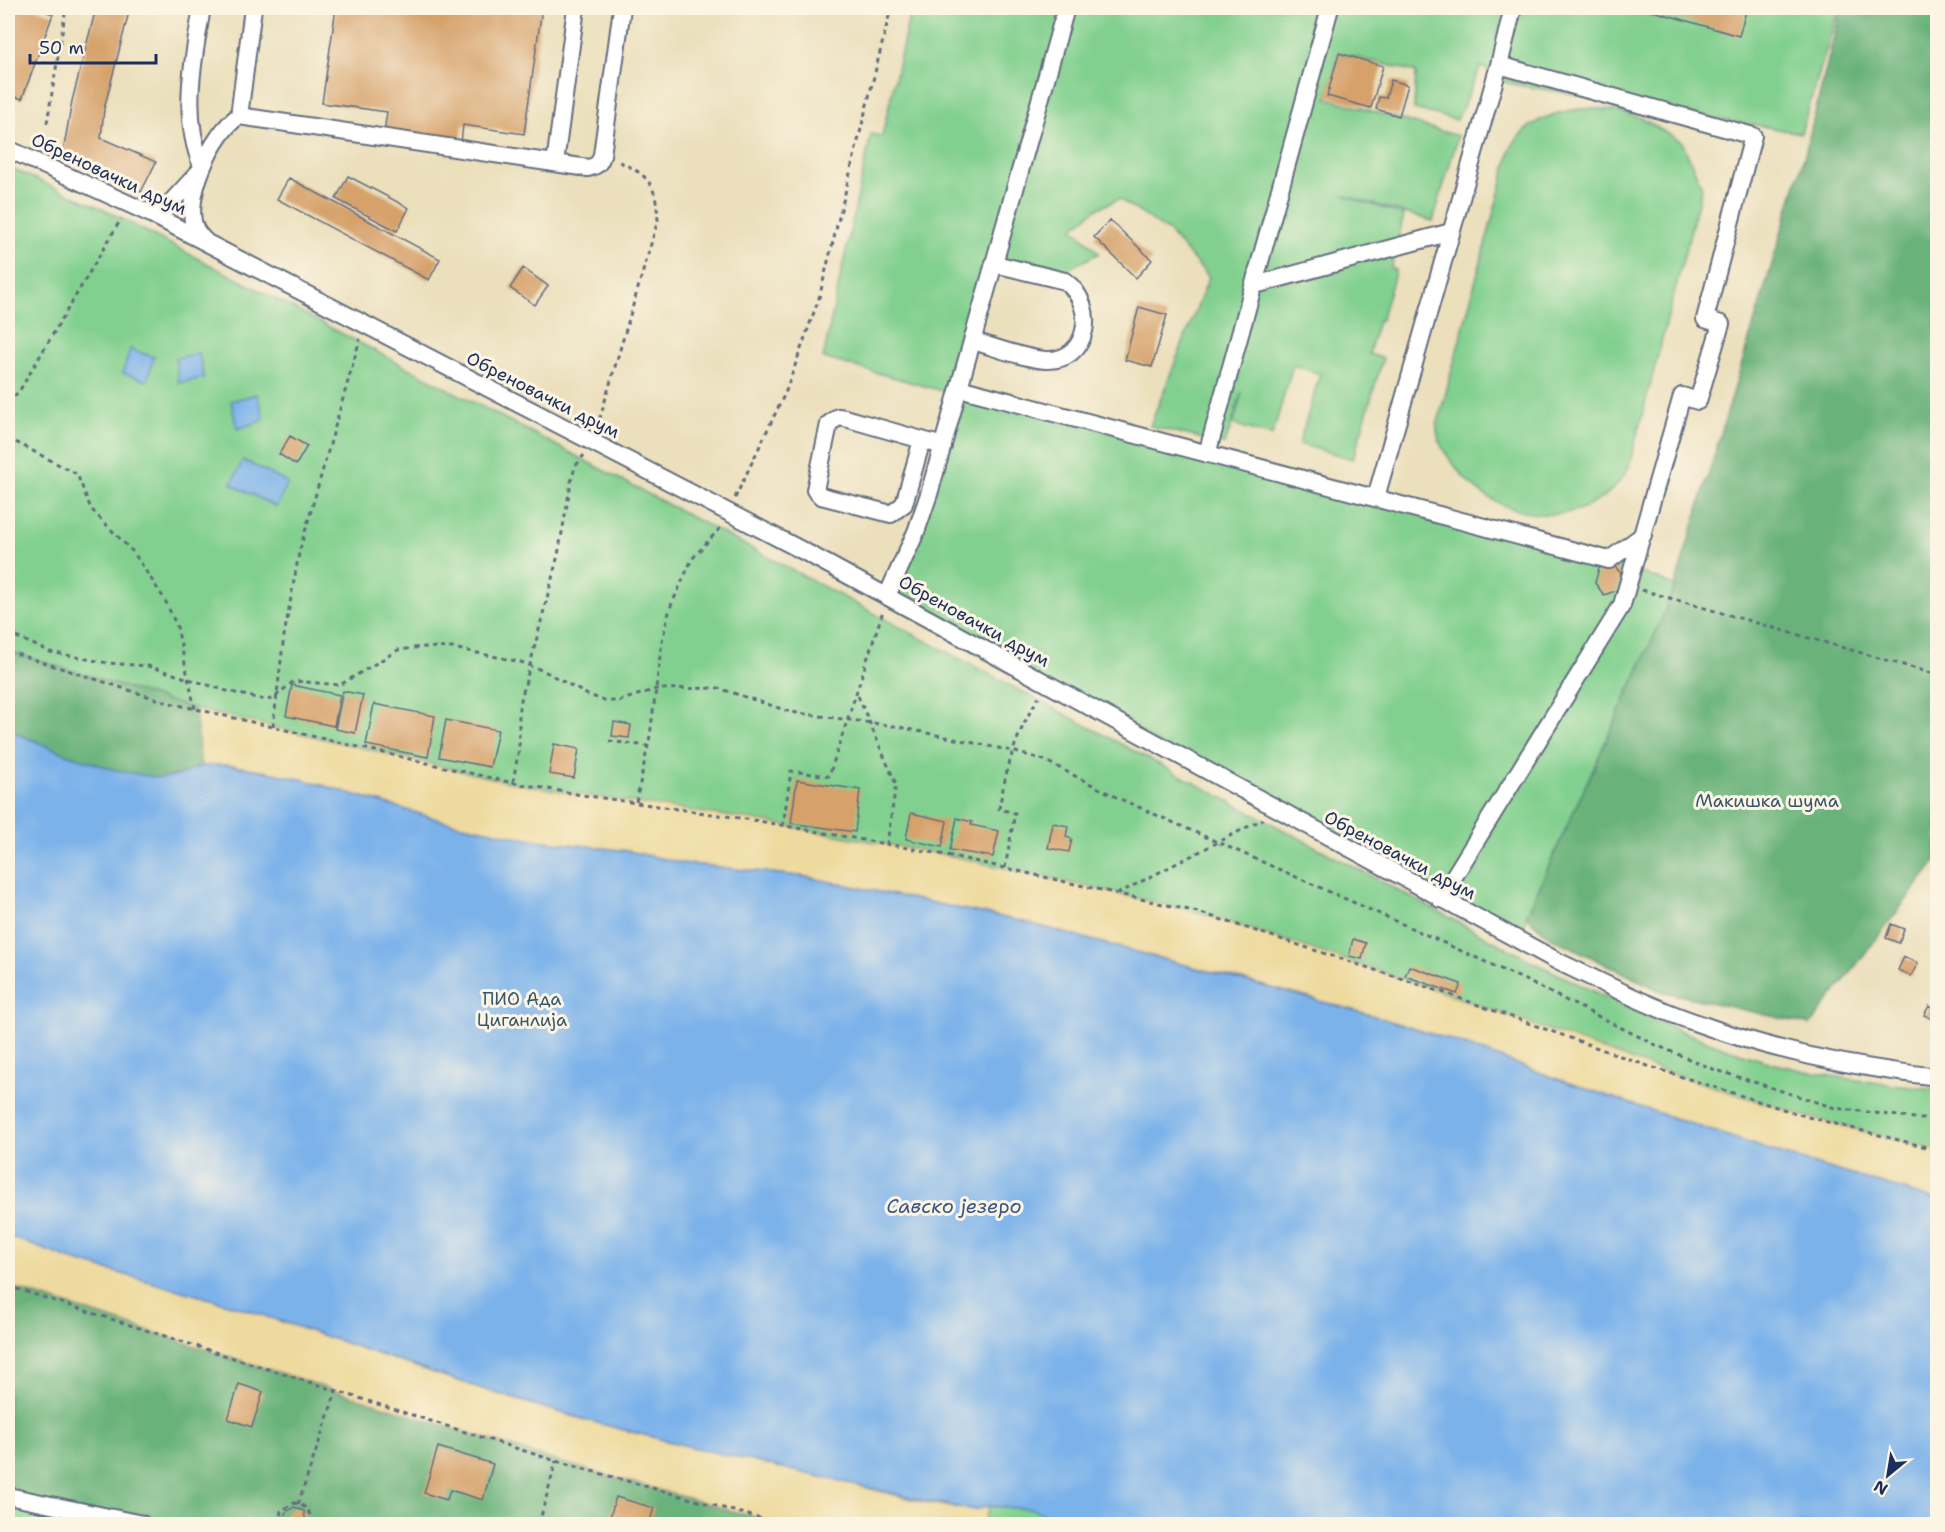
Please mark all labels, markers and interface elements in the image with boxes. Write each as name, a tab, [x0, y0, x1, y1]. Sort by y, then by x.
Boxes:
scale bar	[30, 27, 156, 65]
text: 50 m	[39, 36, 84, 60]
street label: Обреновачки друм	[27, 127, 191, 221]
street label: Обреновачки друм	[462, 346, 624, 444]
street label: Обреновачки друм	[894, 570, 1054, 672]
park label: Макишка шума	[1695, 789, 1839, 813]
street label: Обреновачки друм	[1320, 805, 1480, 905]
park label: ПИО Ада Циганлија	[477, 987, 567, 1032]
water label: Савско језеро	[886, 1193, 1022, 1219]
north arrow	[1858, 1445, 1918, 1505]
text: N	[1870, 1475, 1891, 1500]

